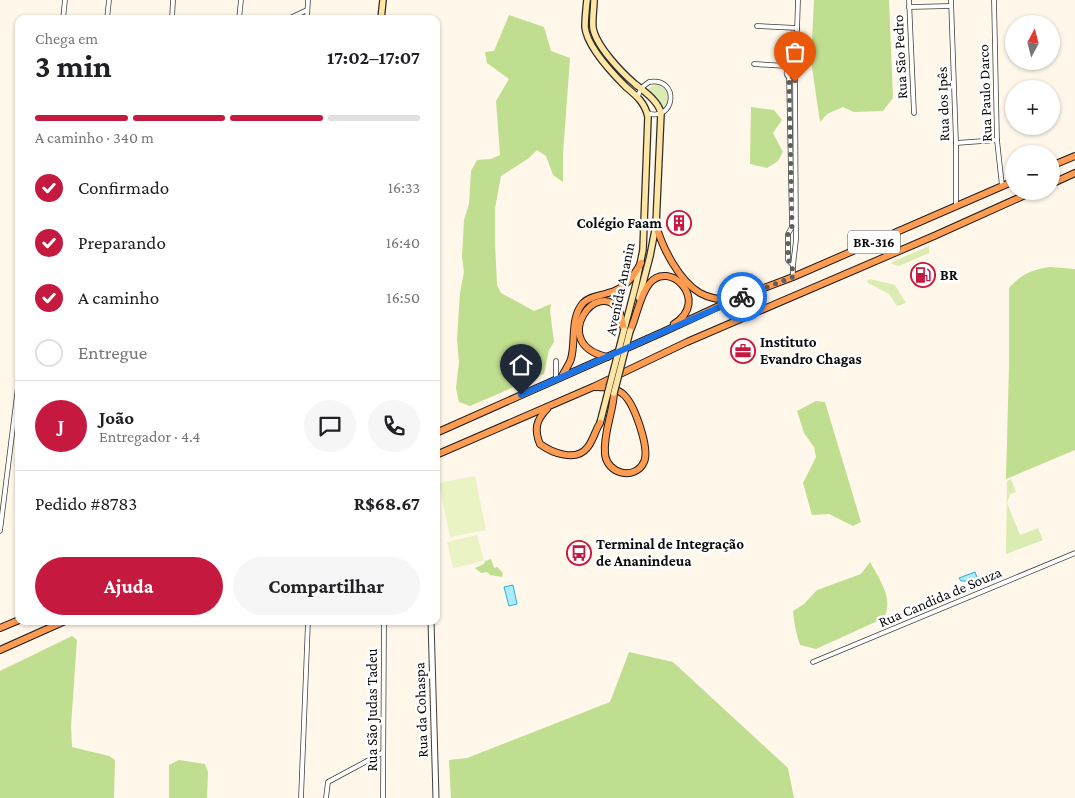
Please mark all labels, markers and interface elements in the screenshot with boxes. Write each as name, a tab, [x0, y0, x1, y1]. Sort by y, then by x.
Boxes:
street label: Rua São Pedro	[890, 15, 910, 99]
north arrow	[1005, 15, 1060, 70]
map controls	[1005, 15, 1060, 200]
text: Chega em	[35, 30, 98, 47]
pin	[774, 31, 816, 82]
icon: bag	[781, 38, 809, 66]
street label: Rua Paulo Darco	[975, 44, 995, 142]
text: 17:02–17:07	[327, 47, 420, 68]
text: 3 min	[35, 48, 112, 84]
street label: Rua dos Ipês	[934, 66, 953, 142]
button: +	[1005, 80, 1060, 135]
text: A caminho · 340 m	[35, 129, 154, 146]
button: −	[1005, 145, 1060, 200]
icon: check	[35, 174, 63, 202]
text: Confirmado	[78, 177, 169, 198]
text: 16:33	[388, 179, 420, 196]
building icon: Colégio Faam	[666, 210, 692, 236]
place label: Colégio Faam	[576, 215, 662, 231]
icon: check	[35, 229, 63, 257]
road number: BR-316	[848, 230, 900, 253]
text: Preparando	[78, 232, 166, 253]
text: 16:40	[386, 234, 420, 251]
street label: Avenida Ananin	[602, 241, 638, 337]
fuel station icon: BR	[910, 262, 936, 288]
place label: BR	[940, 267, 959, 283]
courier	[717, 272, 767, 322]
icon: bike	[728, 283, 756, 311]
icon: check	[35, 284, 63, 312]
text: A caminho	[78, 287, 159, 308]
text: 16:50	[386, 289, 420, 306]
place label: Instituto Evandro Chagas	[760, 334, 862, 367]
office icon: Instituto Evandro Chagas	[730, 338, 756, 364]
text: Entregue	[78, 342, 147, 363]
pin	[500, 344, 542, 395]
icon: home	[507, 351, 535, 379]
button: chat	[304, 400, 356, 452]
button: phone	[368, 400, 420, 452]
text: João	[99, 407, 134, 428]
text: J	[58, 415, 64, 436]
text: Entregador · 4.4	[99, 428, 201, 445]
text: Pedido #8783	[35, 493, 137, 514]
text: R$68.67	[354, 493, 420, 514]
place label: Terminal de Integração de Ananindeua	[596, 536, 744, 569]
bus stop icon: Terminal de Integração de Ananindeua	[566, 540, 592, 566]
button: Ajuda	[35, 557, 223, 615]
button: Compartilhar	[233, 557, 420, 615]
street label: Rua Candida de Souza	[876, 564, 1004, 630]
street label: Rua São Judas Tadeu	[364, 648, 381, 772]
street label: Rua da Cohaspa	[411, 662, 432, 758]

